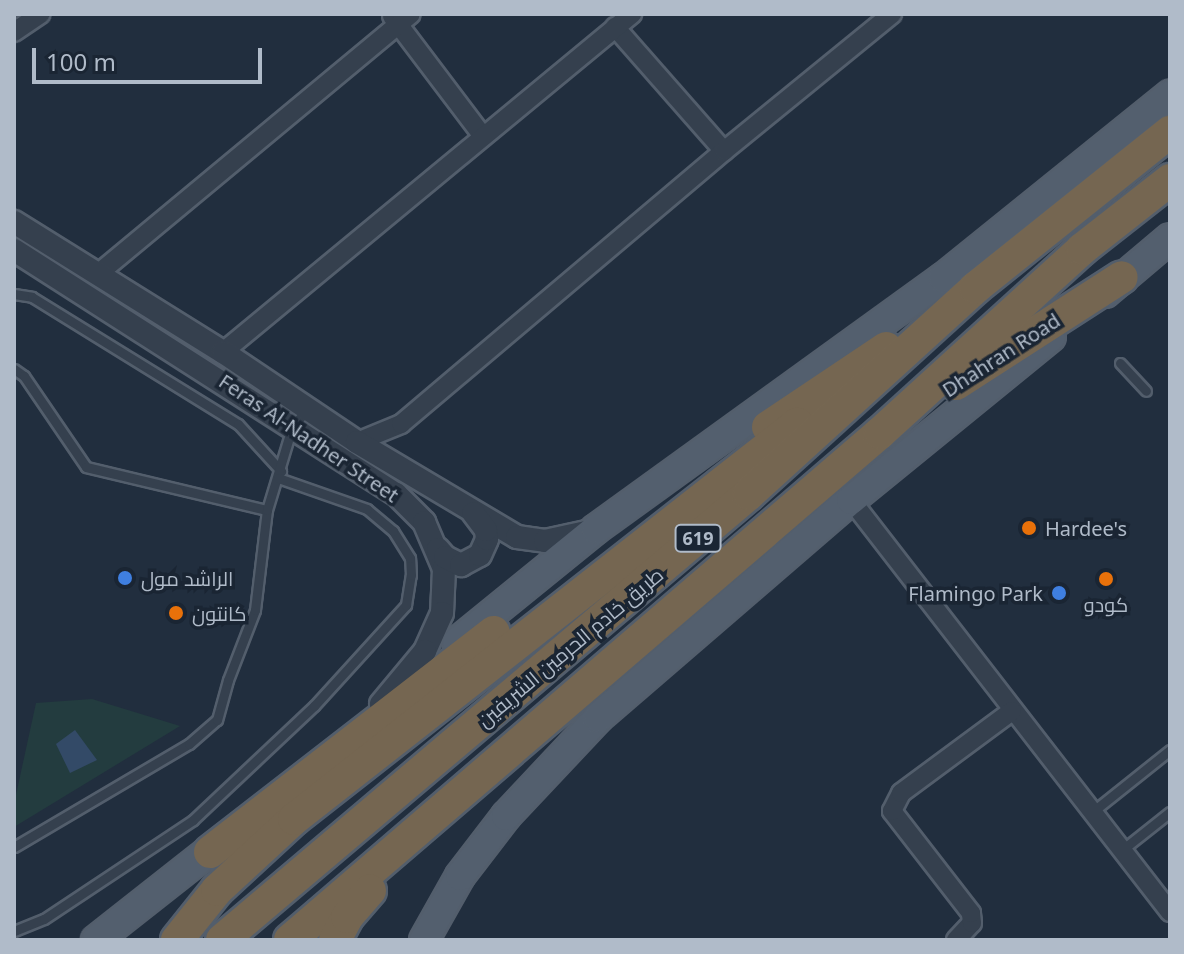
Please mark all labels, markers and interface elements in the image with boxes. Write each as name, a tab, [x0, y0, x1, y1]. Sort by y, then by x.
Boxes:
scale bar	[36, 32, 266, 82]
text: 100 m	[46, 45, 116, 78]
street label: Dhahran Road	[938, 308, 1064, 402]
street label: Feras Al-Nadher Street	[215, 369, 403, 507]
place label: Hardee's	[1045, 516, 1127, 540]
marker: Hardee's	[1020, 519, 1038, 537]
road number: 619	[674, 524, 722, 552]
street label: طريق خادم الحرمين الشريفين	[472, 562, 668, 732]
place label: الراشد مول	[141, 566, 233, 590]
marker: الراشد مول	[116, 569, 134, 587]
marker: كودو	[1097, 570, 1115, 588]
place label: Flamingo Park	[908, 581, 1043, 605]
marker: Flamingo Park	[1050, 584, 1068, 602]
place label: كودو	[1084, 592, 1128, 616]
place label: كانتون	[192, 601, 246, 625]
marker: كانتون	[167, 604, 185, 622]

